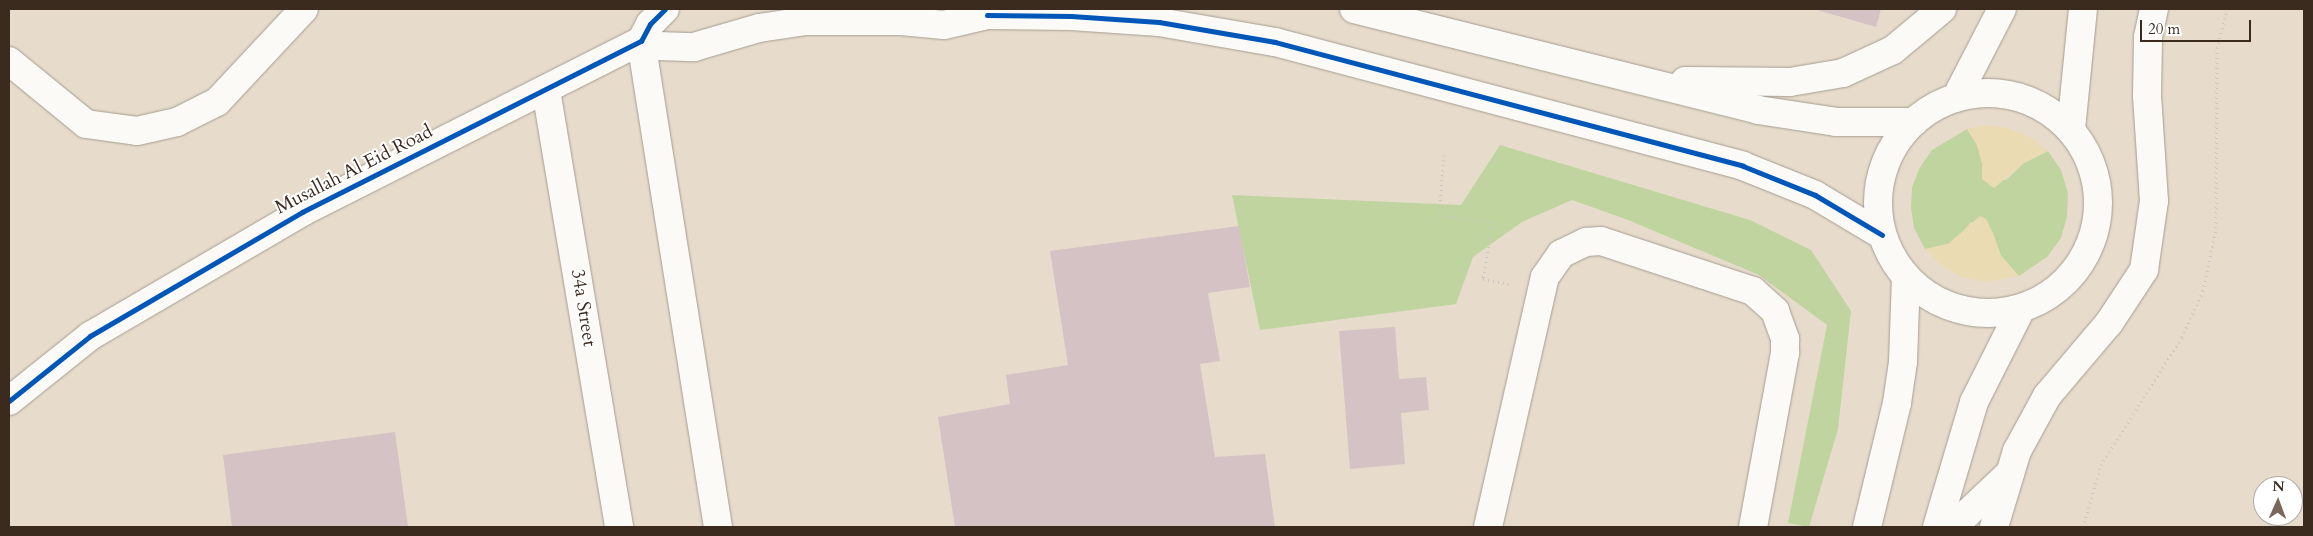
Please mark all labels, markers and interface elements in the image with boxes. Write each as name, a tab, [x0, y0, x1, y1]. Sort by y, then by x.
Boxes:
scale bar	[2143, 10, 2254, 42]
text: 20 m	[2148, 19, 2180, 39]
street label: Musallah Al Eid Road	[271, 120, 437, 220]
street label: 34a Street	[566, 267, 600, 349]
north arrow	[2253, 476, 2303, 526]
text: N	[2272, 477, 2285, 496]

